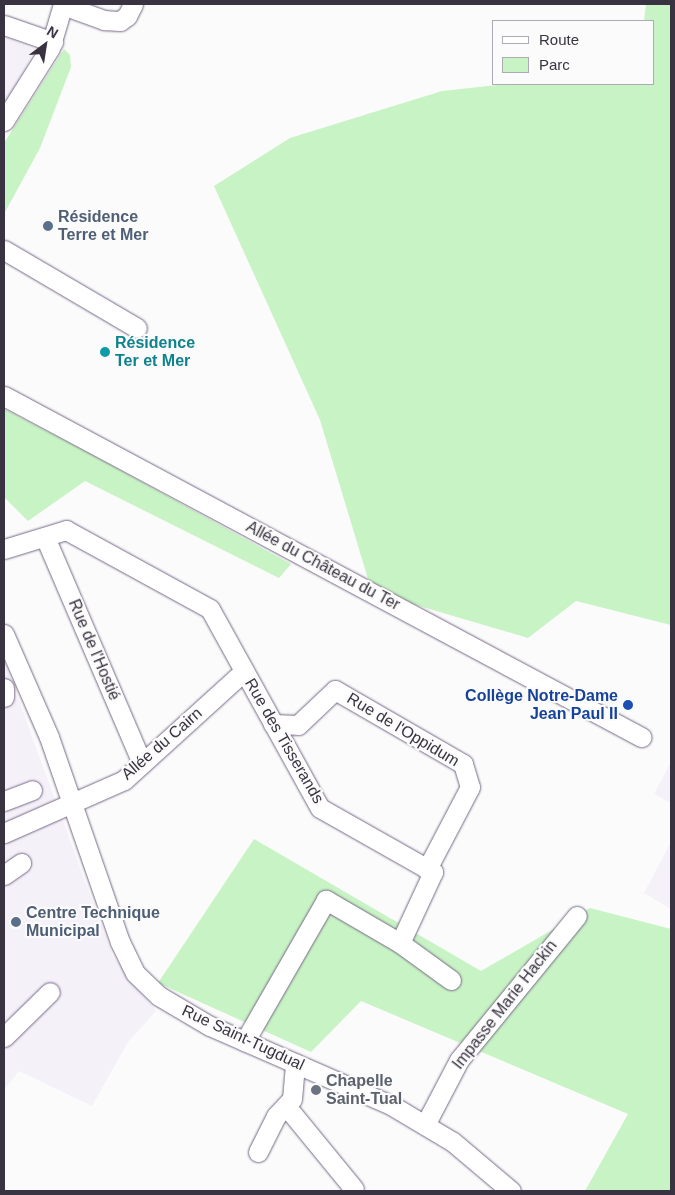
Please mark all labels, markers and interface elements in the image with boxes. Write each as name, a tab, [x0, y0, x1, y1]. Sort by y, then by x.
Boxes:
north arrow	[20, 20, 70, 70]
legend	[492, 20, 655, 85]
text: N	[44, 23, 61, 42]
text: Route	[539, 31, 579, 48]
text: Parc	[539, 56, 570, 73]
place label: Résidence Terre et Mer	[58, 207, 148, 245]
marker: Résidence Terre et Mer	[42, 220, 54, 232]
place label: Résidence Ter et Mer	[115, 333, 195, 371]
marker: Résidence Ter et Mer	[99, 346, 111, 358]
street label: Allée du Château du Ter	[243, 517, 403, 615]
street label: Rue de l'Hostié	[64, 597, 124, 703]
street label: Rue des Tisserands	[240, 675, 328, 807]
place label: Collège Notre-Dame Jean Paul II	[465, 686, 618, 724]
street label: Rue de l'Oppidum	[343, 689, 463, 771]
marker: Collège Notre-Dame Jean Paul II	[622, 699, 634, 711]
street label: Allée du Cairn	[118, 704, 206, 784]
place label: Centre Technique Municipal	[26, 903, 160, 941]
marker: Centre Technique Municipal	[10, 916, 22, 928]
street label: Impasse Marie Hackin	[449, 937, 561, 1073]
street label: Rue Saint-Tugdual	[179, 1001, 307, 1075]
place label: Chapelle Saint-Tual	[326, 1071, 402, 1109]
marker: Chapelle Saint-Tual	[310, 1084, 322, 1096]

